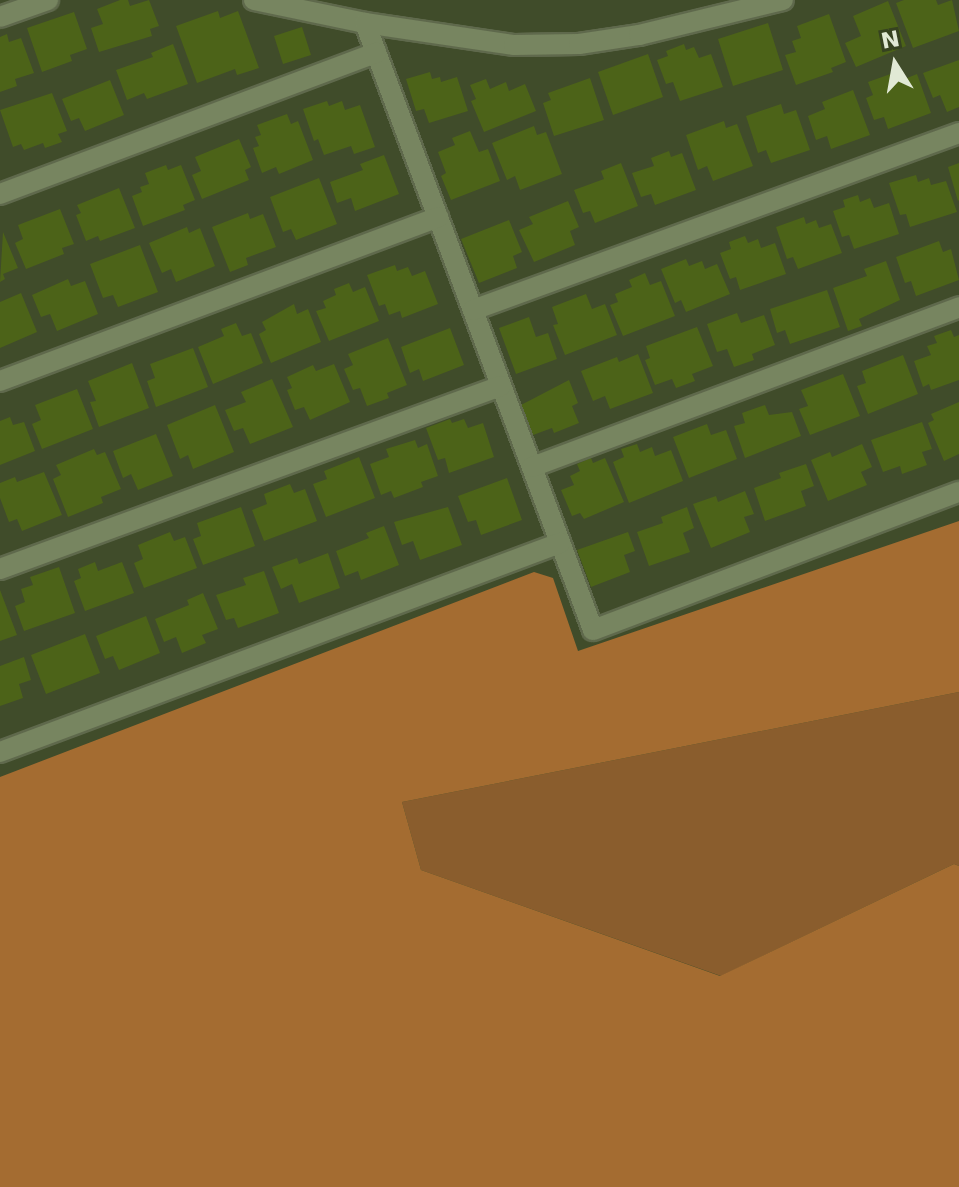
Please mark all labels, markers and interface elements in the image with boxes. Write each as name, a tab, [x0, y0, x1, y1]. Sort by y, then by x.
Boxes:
north arrow	[855, 24, 935, 104]
text: N	[879, 26, 902, 54]

